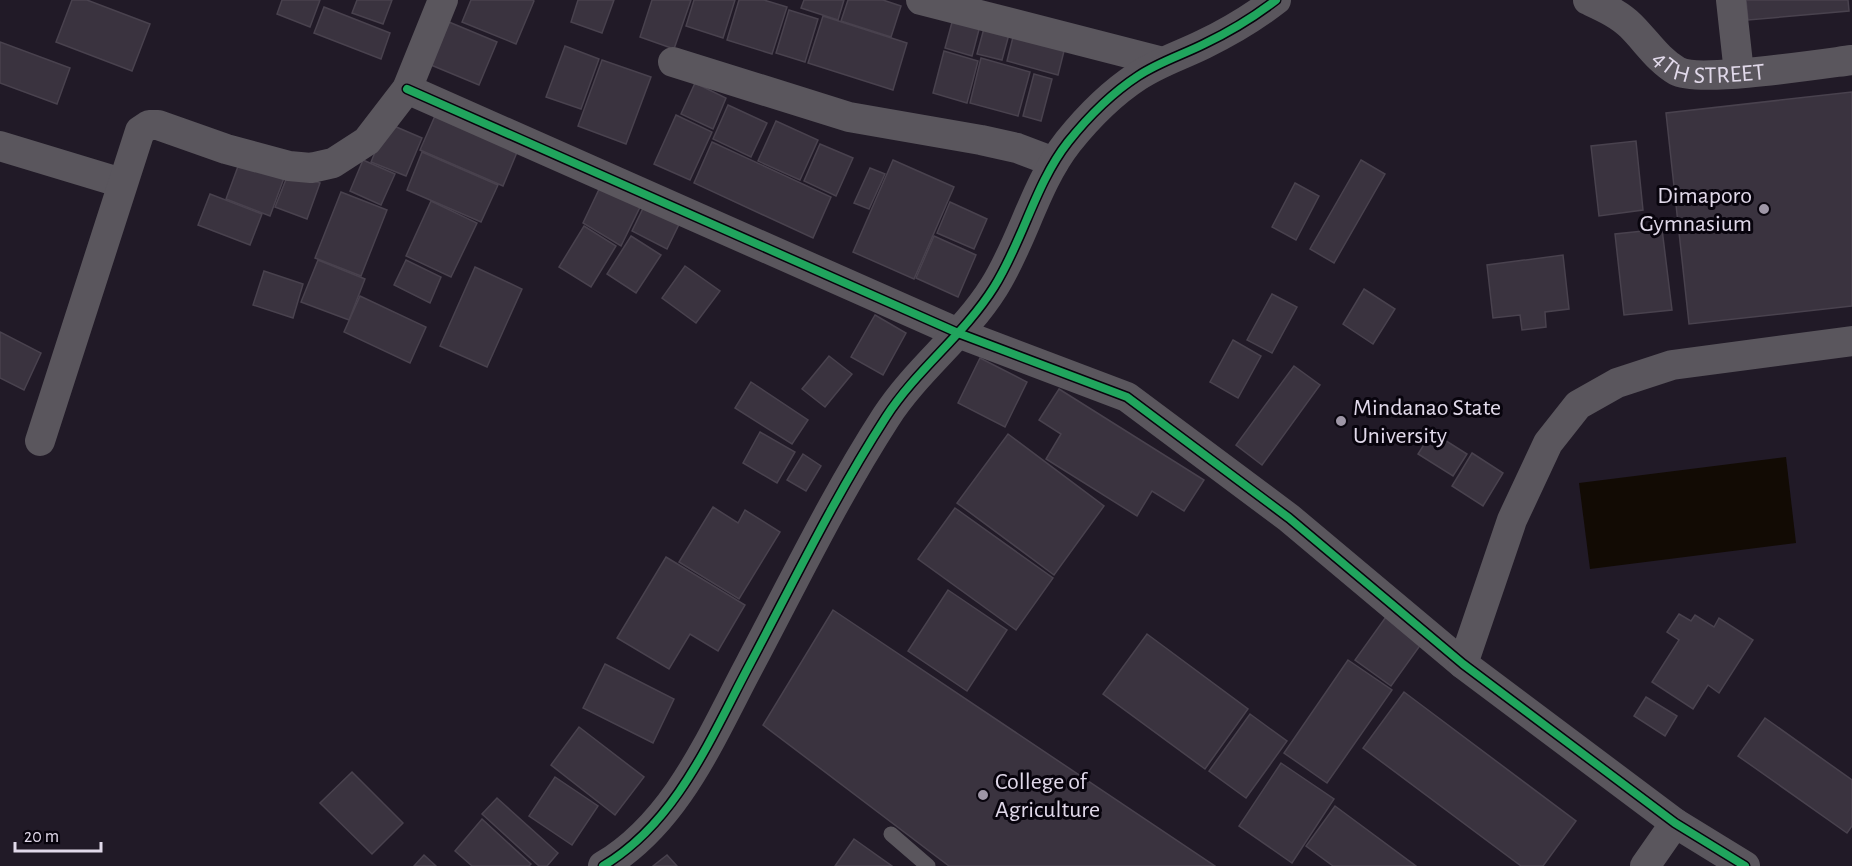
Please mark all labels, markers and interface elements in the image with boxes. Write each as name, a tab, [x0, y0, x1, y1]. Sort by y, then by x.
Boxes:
street label: 4TH STREET	[1647, 47, 1766, 88]
place label: Dimaporo Gymnasium	[1640, 184, 1752, 236]
marker: Dimaporo Gymnasium	[1757, 202, 1771, 216]
place label: Mindanao State University	[1353, 396, 1501, 448]
marker: Mindanao State University	[1334, 414, 1348, 428]
place label: College of Agriculture	[995, 770, 1100, 822]
marker: College of Agriculture	[976, 788, 990, 802]
scale bar	[15, 815, 100, 853]
text: 20 m	[24, 828, 59, 846]

